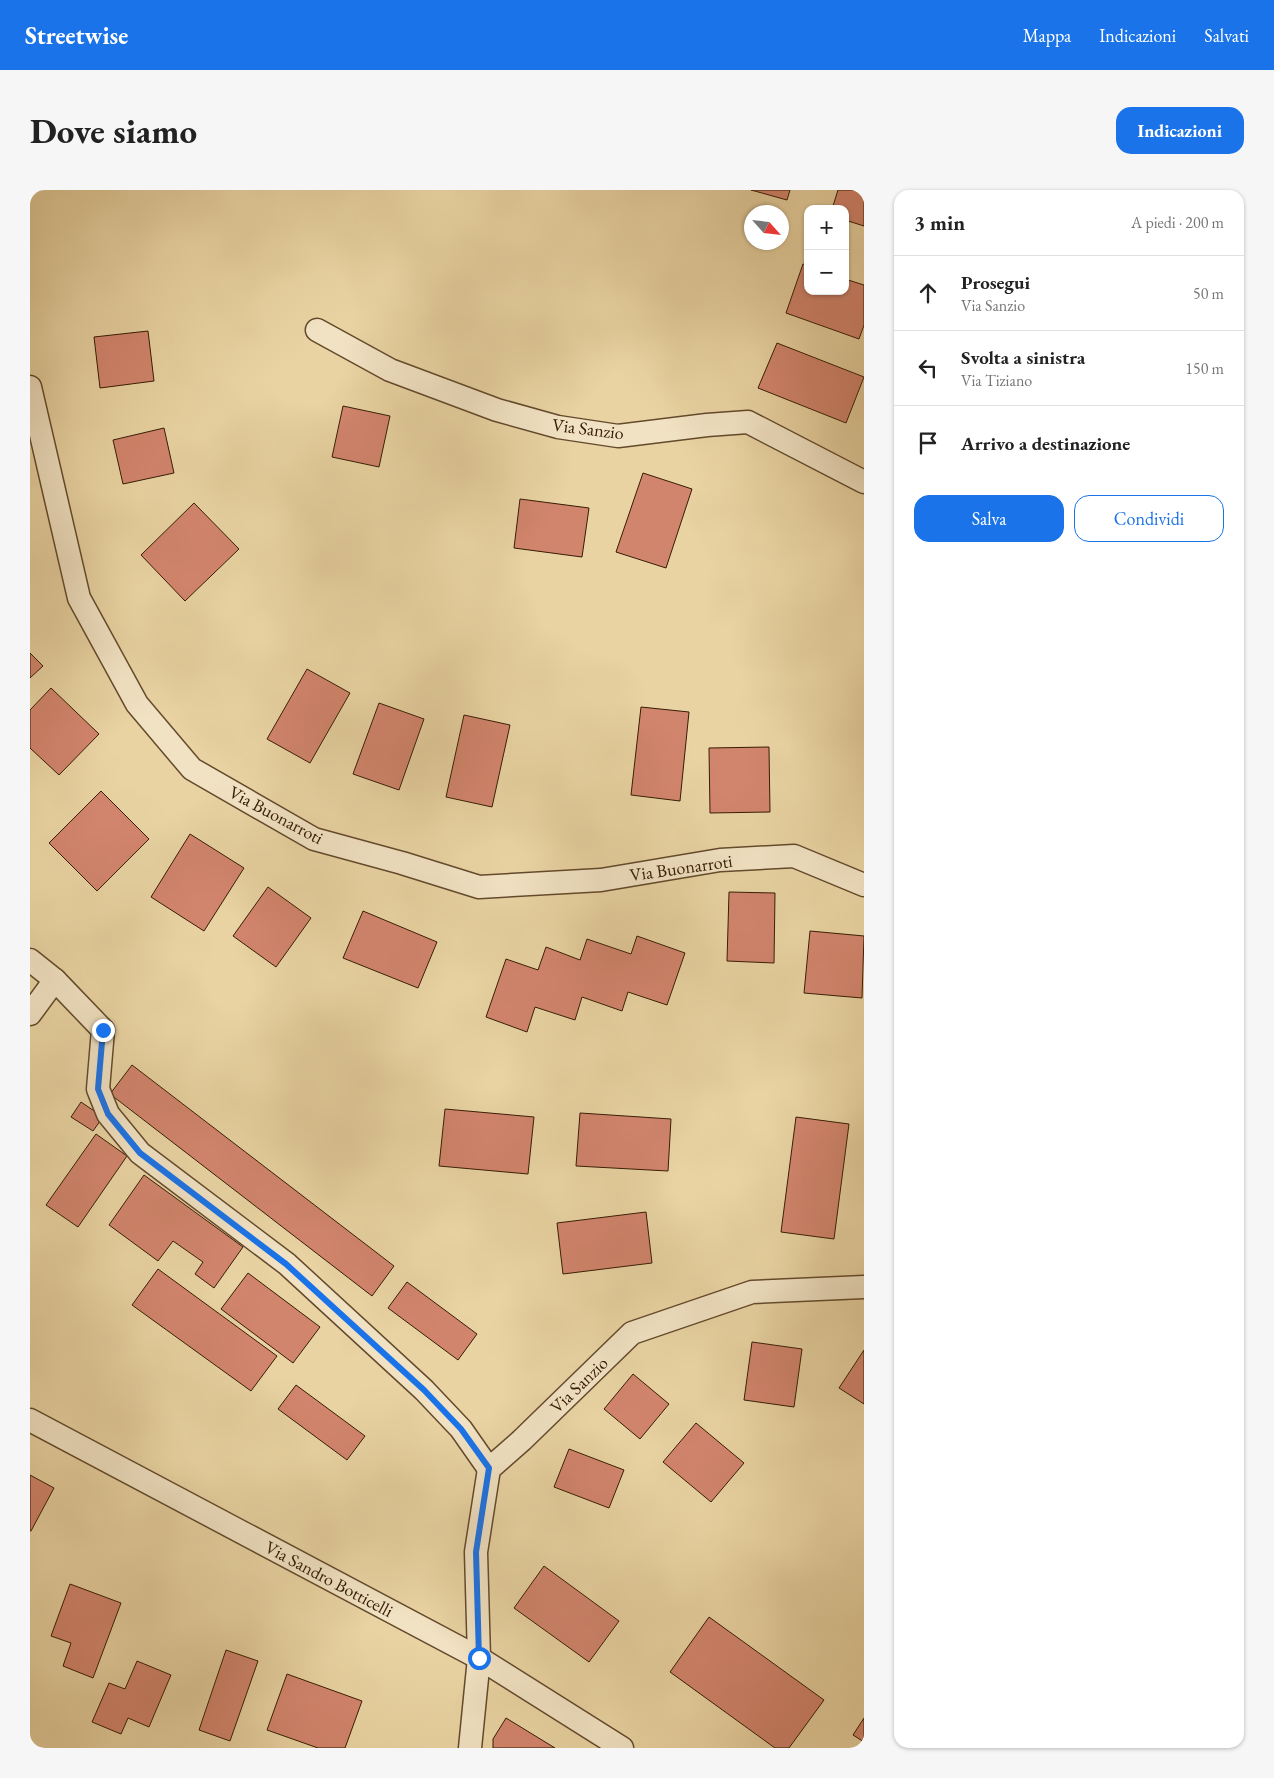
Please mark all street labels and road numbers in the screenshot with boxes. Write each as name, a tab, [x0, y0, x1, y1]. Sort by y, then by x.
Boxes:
street label: Via Sanzio	[551, 413, 625, 444]
street label: Via Buonarroti	[225, 780, 328, 849]
street label: Via Buonarroti	[628, 849, 734, 886]
street label: Via Sanzio	[545, 1351, 613, 1418]
street label: Via Sandro Botticelli	[261, 1535, 398, 1622]

